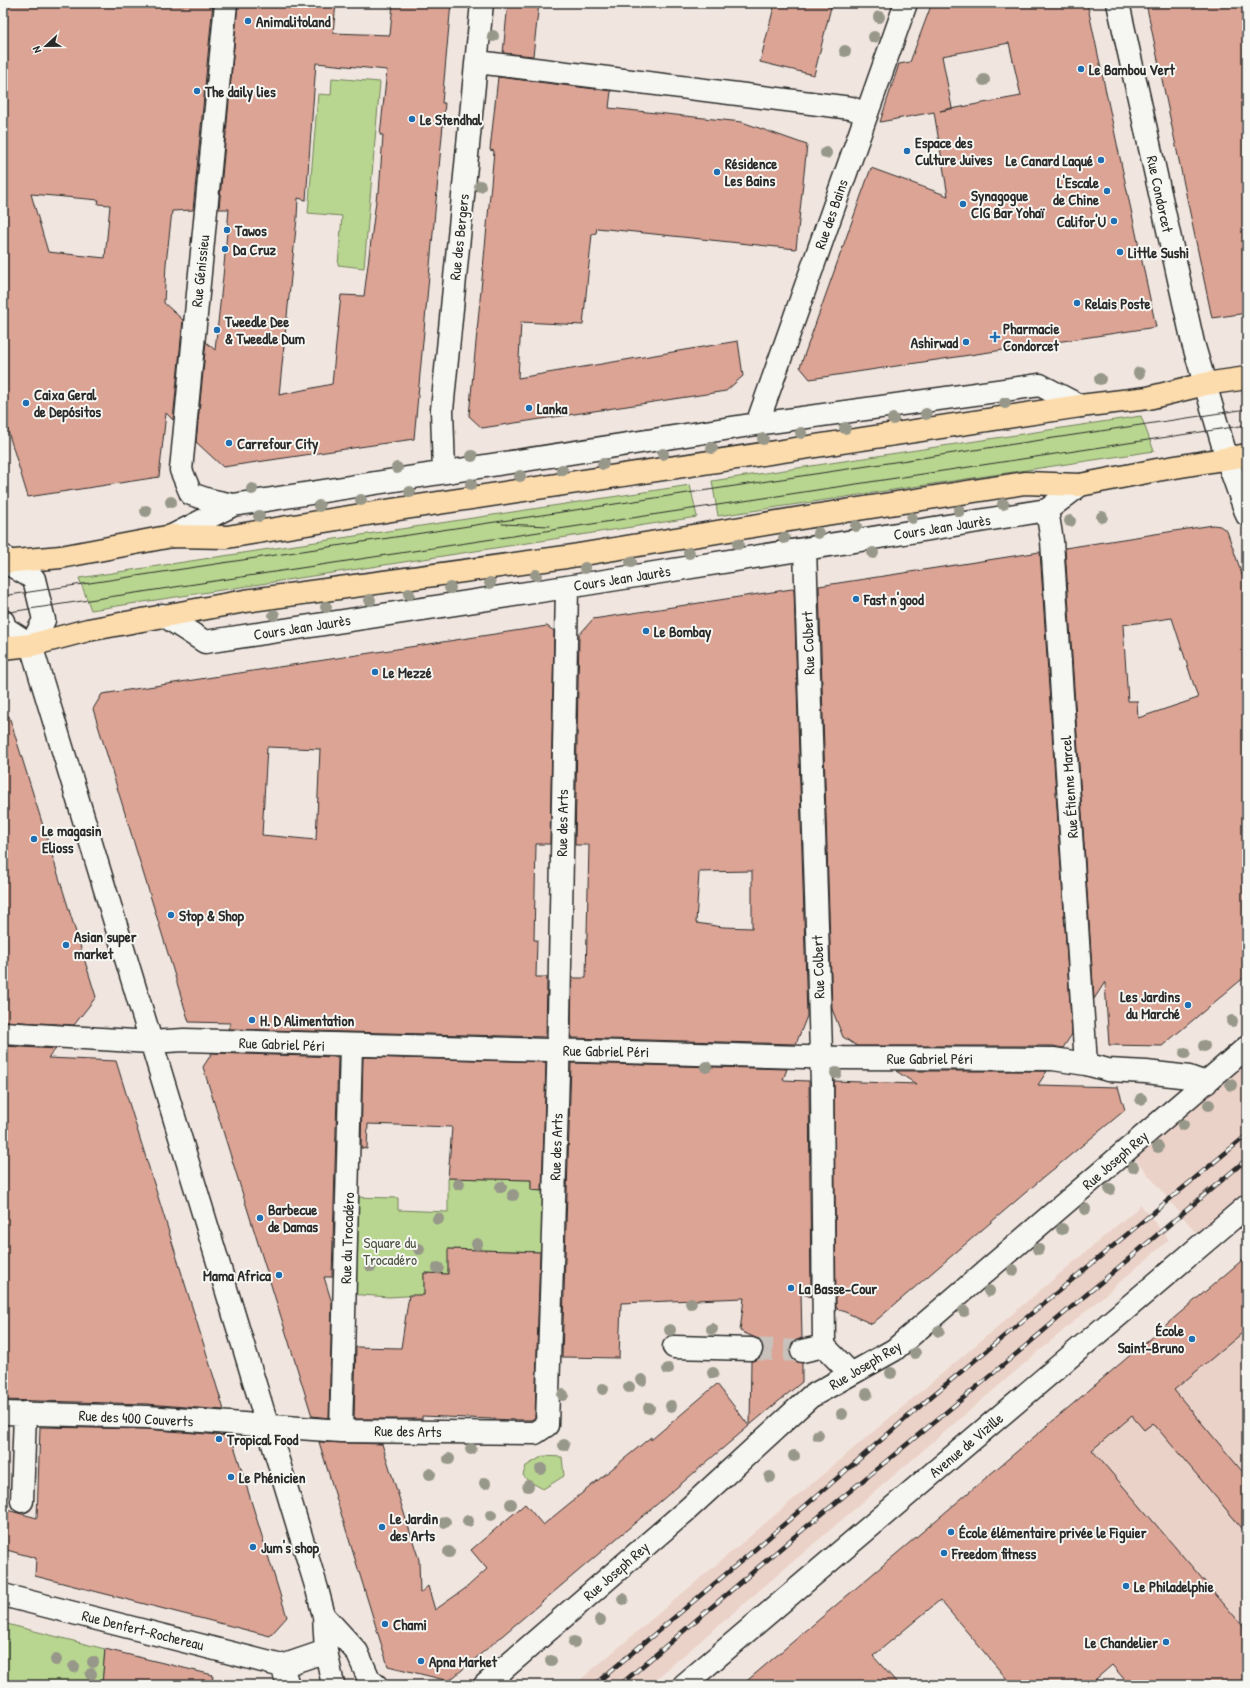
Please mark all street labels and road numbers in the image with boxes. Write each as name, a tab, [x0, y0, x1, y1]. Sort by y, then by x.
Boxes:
street label: Rue Condorcet	[1142, 154, 1179, 235]
street label: Rue des Bains	[809, 176, 853, 252]
street label: Rue des Bergers	[444, 193, 474, 281]
street label: Rue Génissieu	[186, 234, 214, 308]
street label: Cours Jean Jaurès	[892, 509, 992, 545]
street label: Cours Jean Jaurès	[572, 560, 672, 596]
street label: Cours Jean Jaurès	[252, 609, 352, 645]
street label: Rue Colbert	[796, 610, 820, 675]
street label: Rue Étienne Marcel	[1055, 735, 1083, 839]
street label: Rue des Arts	[551, 789, 573, 857]
street label: Rue Colbert	[806, 934, 830, 999]
street label: Rue Gabriel Péri	[238, 1032, 326, 1056]
street label: Rue Gabriel Péri	[563, 1040, 649, 1062]
street label: Rue Gabriel Péri	[887, 1048, 973, 1069]
street label: Rue des Arts	[544, 1113, 568, 1181]
street label: Rue Joseph Rey	[1078, 1126, 1152, 1194]
street label: Rue du Trocadéro	[335, 1192, 359, 1284]
street label: Rue Joseph Rey	[825, 1335, 905, 1395]
street label: Rue des 400 Couverts	[78, 1405, 194, 1431]
street label: Avenue de Vizille	[924, 1408, 1008, 1482]
street label: Rue des Arts	[374, 1420, 442, 1442]
street label: Rue Joseph Rey	[579, 1537, 653, 1605]
street label: Rue Denfert-Rochereau	[80, 1605, 206, 1655]

